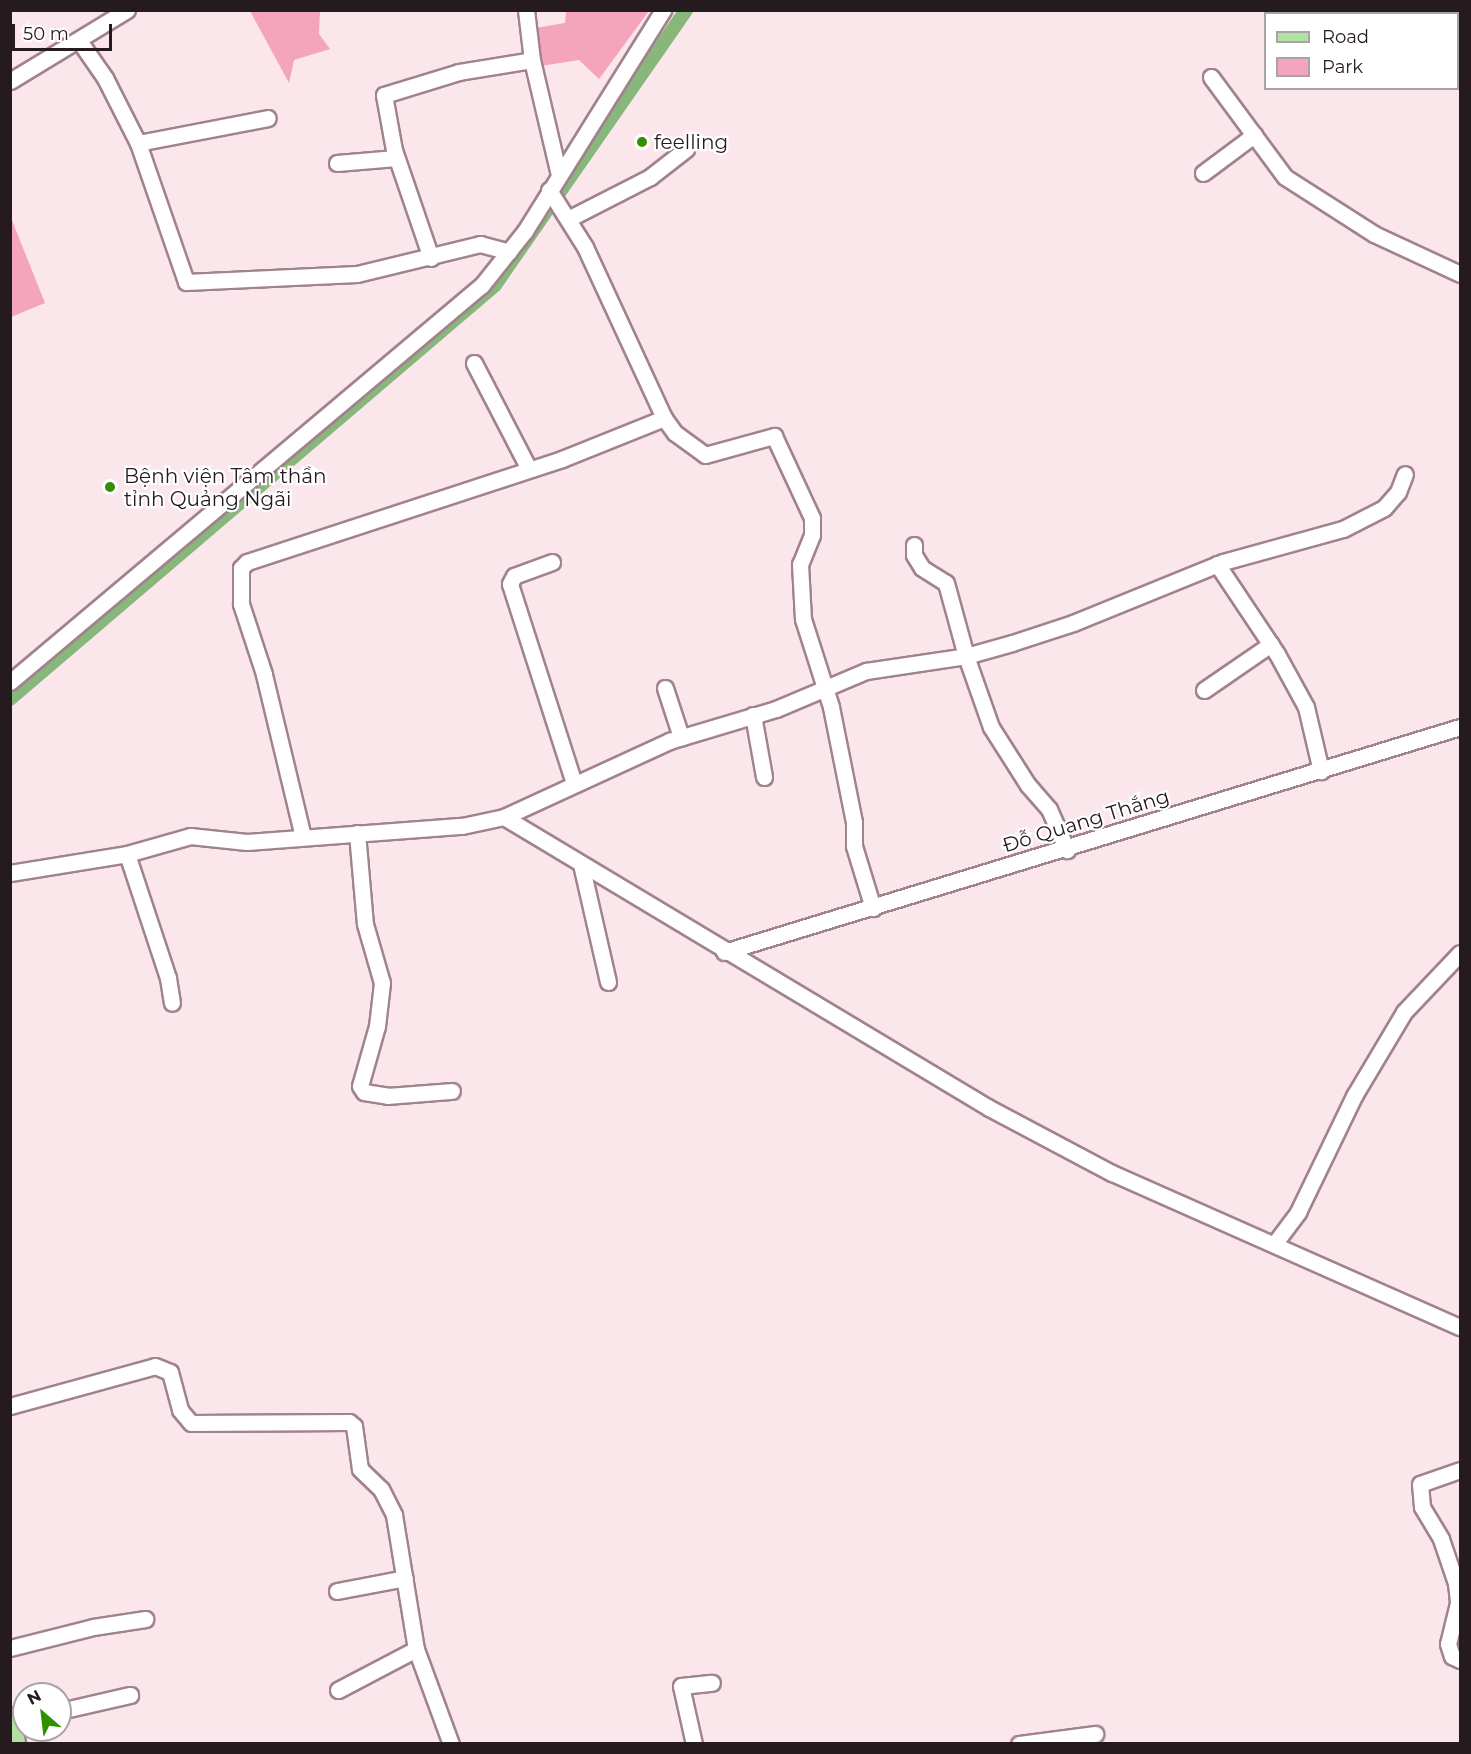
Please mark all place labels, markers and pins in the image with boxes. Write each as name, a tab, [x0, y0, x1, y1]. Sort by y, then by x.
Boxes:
place label: feelling	[654, 130, 728, 154]
marker: feelling	[635, 135, 649, 149]
place label: Bệnh viện Tâm thần tỉnh Quảng Ngãi	[124, 464, 327, 511]
marker: Bệnh viện Tâm thần tỉnh Quảng Ngãi	[101, 478, 119, 496]

